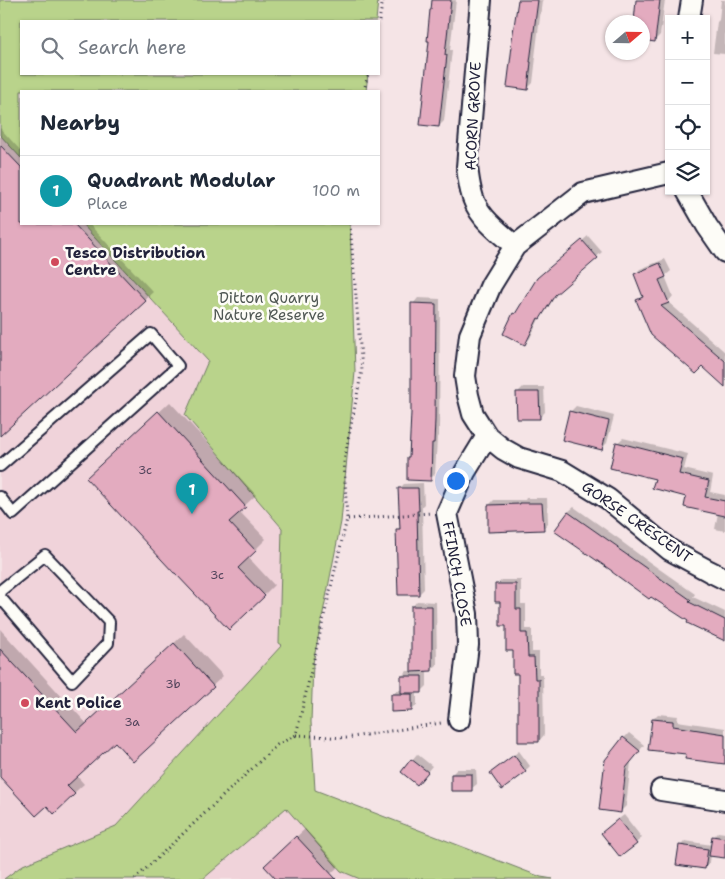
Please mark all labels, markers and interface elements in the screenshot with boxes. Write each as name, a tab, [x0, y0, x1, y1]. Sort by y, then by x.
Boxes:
north arrow	[605, 15, 650, 60]
map controls	[665, 15, 710, 195]
button: +	[665, 15, 710, 60]
search box	[20, 20, 380, 75]
icon: search	[38, 34, 66, 62]
text: Search here	[78, 35, 187, 60]
button: −	[665, 60, 710, 105]
street label: ACORN GROVE	[460, 61, 486, 171]
button: locate	[665, 105, 710, 150]
text: Nearby	[40, 109, 120, 137]
button: layers	[665, 150, 710, 195]
text: Quadrant Modular	[87, 168, 275, 193]
text: 1	[52, 180, 60, 201]
text: 100 m	[312, 180, 360, 201]
text: Place	[87, 193, 128, 214]
place label: Tesco Distribution Centre	[65, 243, 205, 280]
marker: Tesco Distribution Centre	[49, 256, 61, 268]
park label: Ditton Quarry Nature Reserve	[213, 288, 325, 325]
house number: 3c	[138, 462, 152, 478]
your location	[443, 468, 469, 494]
pin: 1	[176, 473, 208, 514]
street label: GORSE CRESCENT	[578, 476, 696, 568]
street label: FFINCH CLOSE	[438, 520, 476, 628]
house number: 3c	[210, 567, 224, 583]
house number: 3b	[165, 676, 181, 692]
place label: Kent Police	[35, 693, 122, 713]
marker: Kent Police	[19, 697, 31, 709]
house number: 3a	[124, 714, 140, 730]

